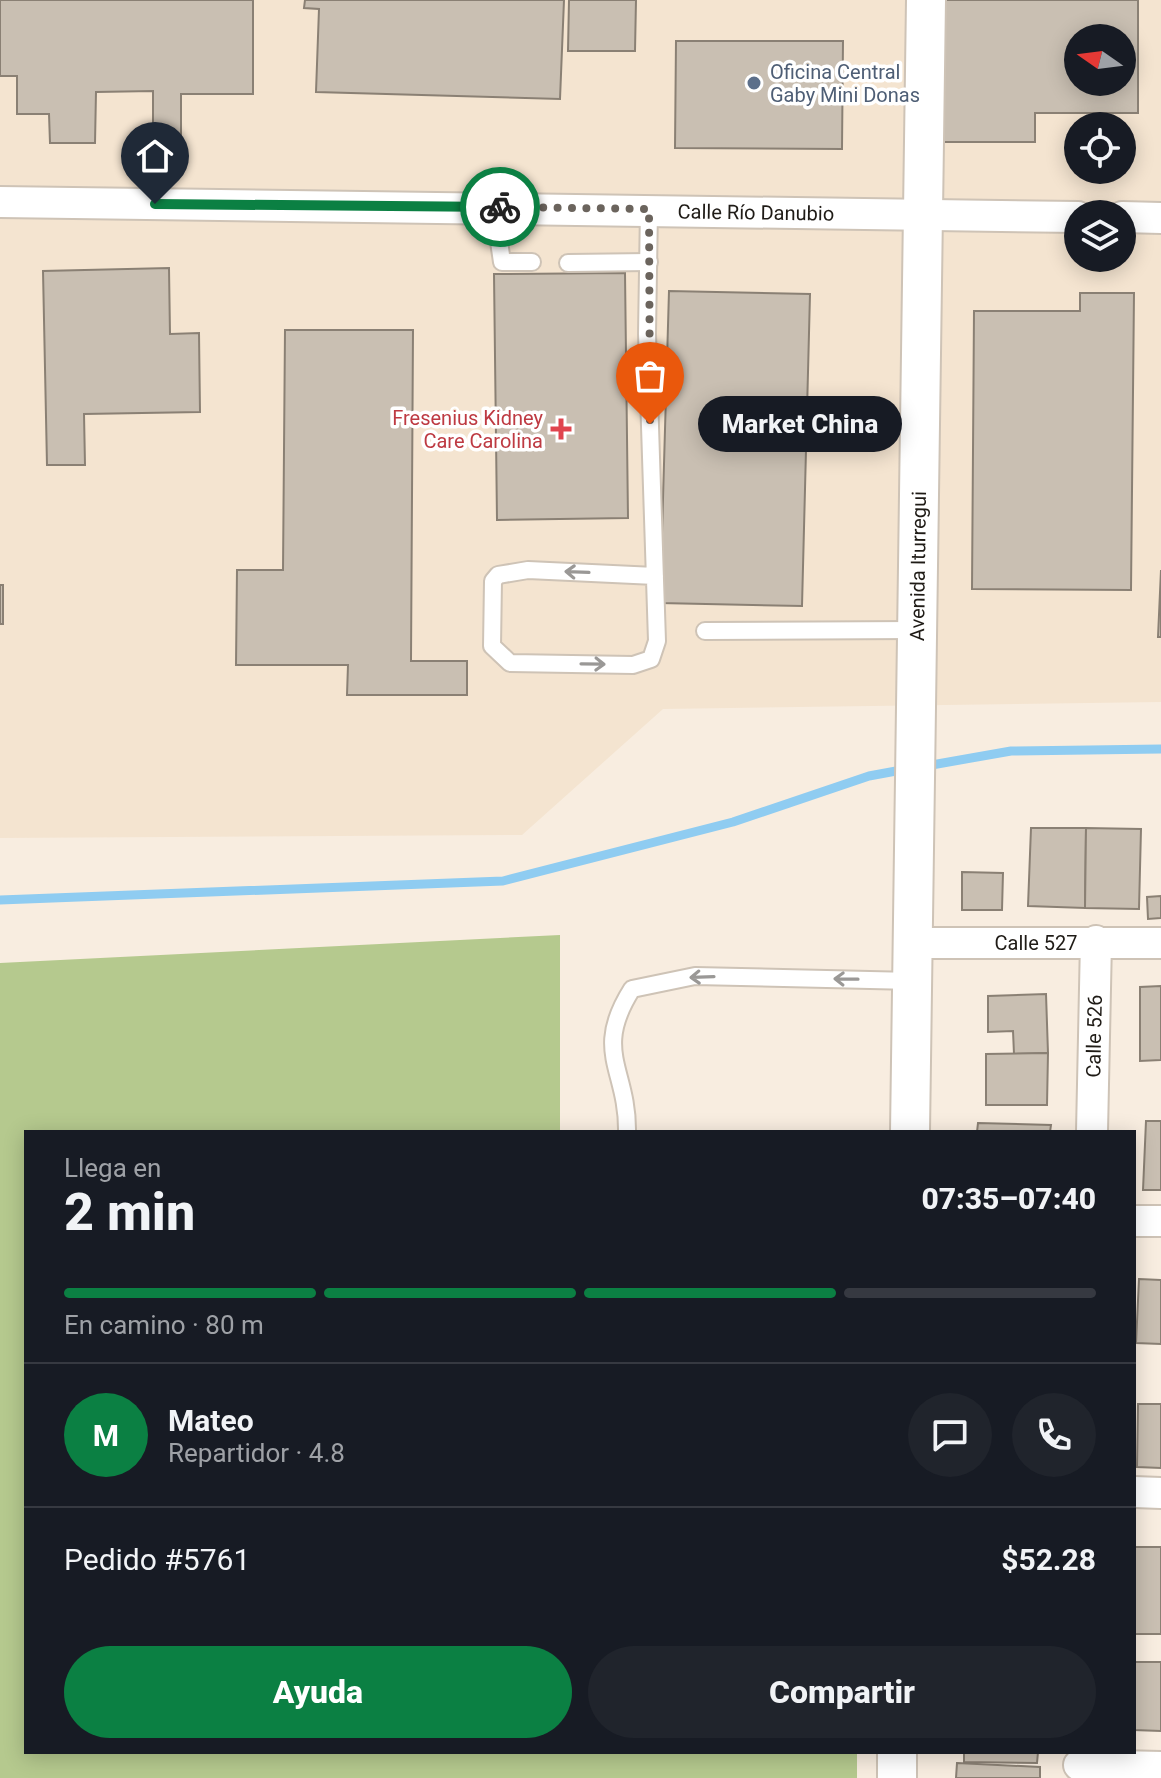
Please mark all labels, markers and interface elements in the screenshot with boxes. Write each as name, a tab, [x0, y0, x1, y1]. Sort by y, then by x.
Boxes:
north arrow	[1064, 24, 1136, 96]
map controls	[1064, 24, 1136, 272]
place label: Oficina Central Gaby Mini Donas	[770, 60, 920, 107]
marker: Oficina Central Gaby Mini Donas	[745, 74, 763, 92]
button: locate	[1064, 112, 1136, 184]
pin	[121, 122, 189, 204]
icon: home	[133, 134, 177, 178]
courier	[460, 167, 540, 247]
icon: bike	[478, 185, 522, 229]
street label: Calle Río Danubio	[678, 199, 834, 226]
button: layers	[1064, 200, 1136, 272]
pin	[616, 342, 684, 424]
icon: bag	[628, 354, 672, 398]
callout: Market China	[698, 396, 902, 452]
place label: Fresenius Kidney Care Carolina	[392, 406, 544, 453]
text: Market China	[722, 409, 878, 439]
marker: Fresenius Kidney Care Carolina	[550, 418, 572, 440]
street label: Avenida Iturregui	[905, 491, 931, 641]
one-way arrow	[564, 565, 591, 580]
one-way arrow	[579, 656, 606, 672]
street label: Calle 527	[995, 931, 1078, 955]
one-way arrow	[689, 970, 716, 985]
one-way arrow	[833, 972, 860, 987]
street label: Calle 526	[1081, 994, 1107, 1078]
text: Llega en	[64, 1153, 161, 1183]
text: 07:35–07:40	[921, 1181, 1096, 1216]
text: 2 min	[64, 1182, 195, 1243]
text: En camino · 80 m	[64, 1310, 264, 1340]
button: chat	[908, 1393, 992, 1477]
button: phone	[1012, 1393, 1096, 1477]
text: Mateo	[168, 1403, 254, 1438]
text: M	[93, 1418, 119, 1453]
text: Repartidor · 4.8	[168, 1438, 345, 1468]
text: Pedido #5761	[64, 1542, 250, 1577]
text: $52.28	[1001, 1542, 1096, 1577]
button: Ayuda	[64, 1646, 572, 1738]
button: Compartir	[588, 1646, 1096, 1738]

